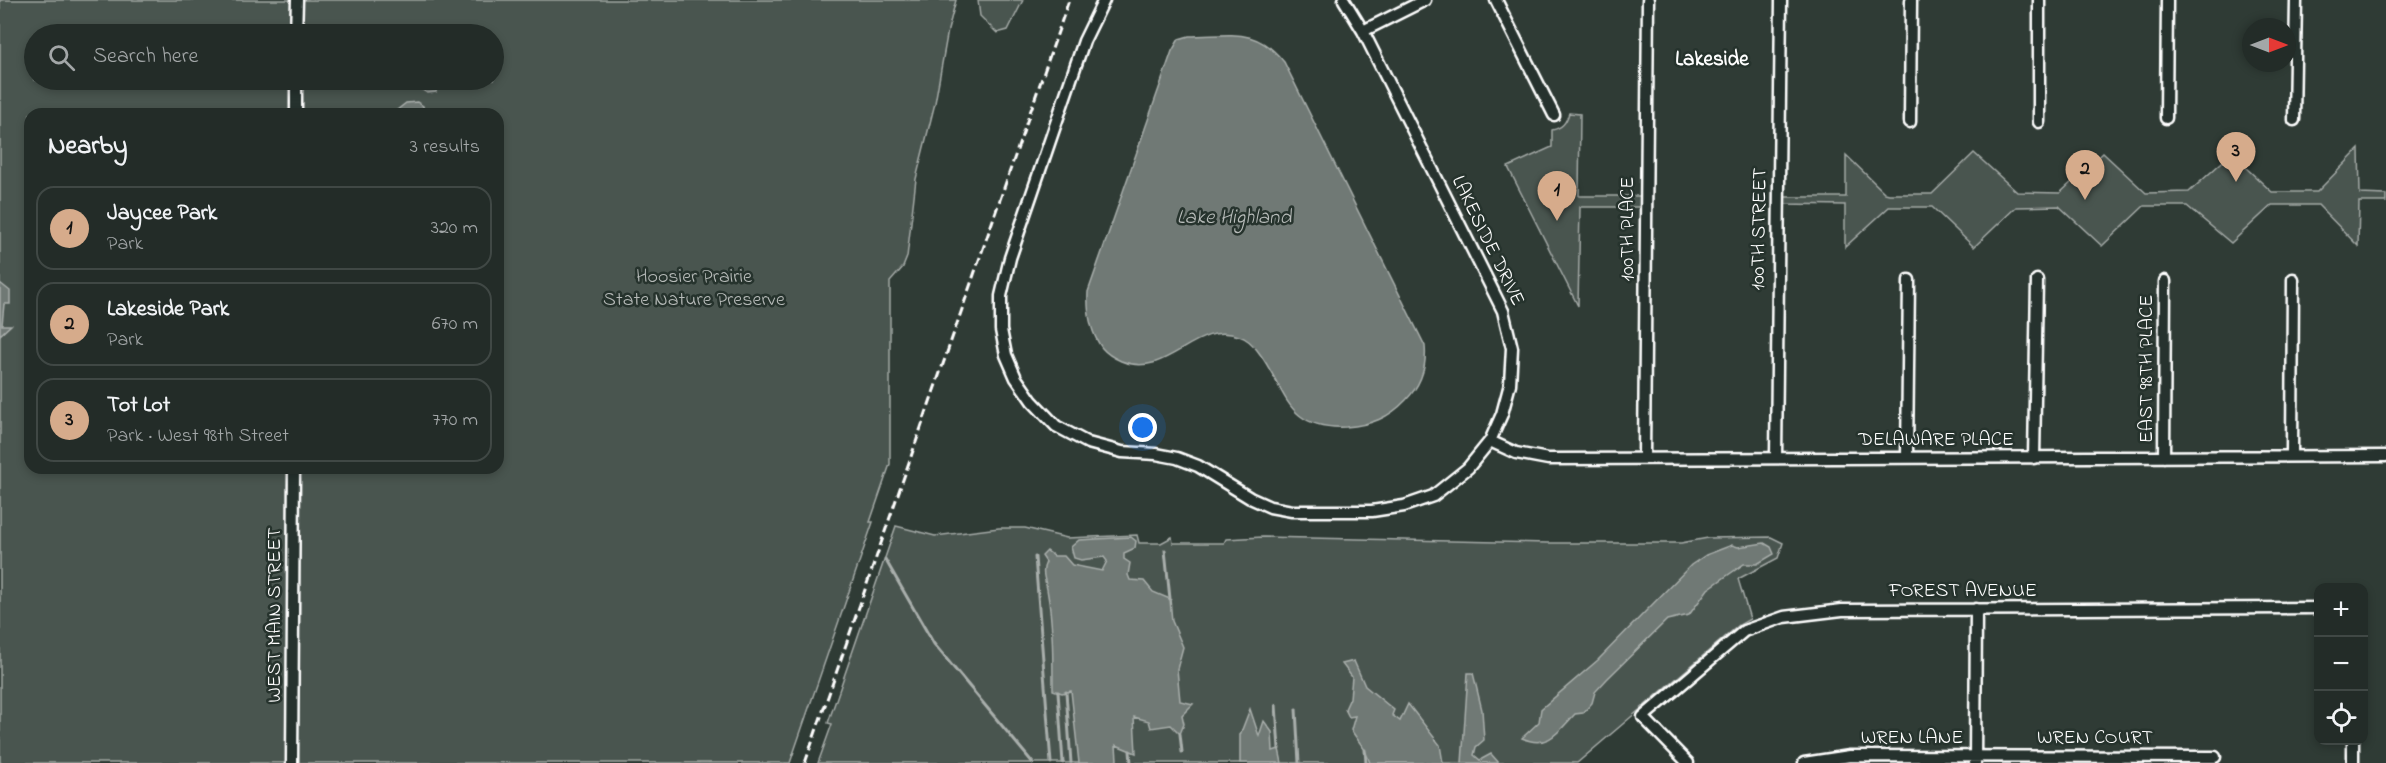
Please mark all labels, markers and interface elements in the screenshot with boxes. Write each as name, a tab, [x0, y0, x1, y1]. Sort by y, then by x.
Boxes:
north arrow	[2242, 18, 2296, 72]
search box	[24, 24, 504, 90]
icon: search	[45, 41, 78, 74]
text: Search here	[93, 41, 198, 73]
district label: Lakeside	[1675, 45, 1749, 75]
text: Nearby	[48, 128, 127, 166]
pin: 3	[2216, 132, 2256, 182]
text: 3 results	[410, 133, 480, 162]
pin: 2	[2066, 150, 2104, 200]
street label: 100TH STREET	[1744, 167, 1776, 291]
street label: LAKESIDE DRIVE	[1443, 171, 1531, 311]
pin: 1	[1538, 172, 1576, 221]
street label: 100TH PLACE	[1614, 177, 1643, 281]
text: Jaycee Park	[107, 198, 217, 230]
water label: Lake Highland	[1177, 203, 1292, 234]
text: 1	[66, 214, 73, 243]
text: 320 m	[431, 214, 478, 243]
text: Park	[107, 230, 143, 259]
park label: Hoosier Prairie State Nature Preserve	[603, 263, 785, 315]
text: Lakeside Park	[107, 294, 229, 326]
street label: EAST 98TH PLACE	[2133, 295, 2162, 443]
text: 2	[65, 310, 74, 339]
text: 670 m	[432, 310, 478, 339]
text: Park	[107, 326, 143, 355]
text: Tot Lot	[107, 390, 170, 422]
text: 3	[65, 406, 74, 435]
text: 770 m	[432, 406, 478, 435]
your location	[1128, 413, 1157, 442]
text: Park · West 98th Street	[107, 422, 289, 451]
street label: DELAWARE PLACE	[1857, 426, 2014, 455]
street label: WEST MAIN STREET	[261, 527, 290, 703]
street label: FOREST AVENUE	[1888, 577, 2037, 606]
map controls	[2314, 583, 2368, 745]
button: +	[2314, 583, 2368, 637]
button: −	[2314, 637, 2368, 691]
button: locate	[2314, 691, 2368, 745]
street label: WREN LANE	[1861, 724, 1963, 753]
street label: WREN COURT	[2037, 724, 2153, 753]

